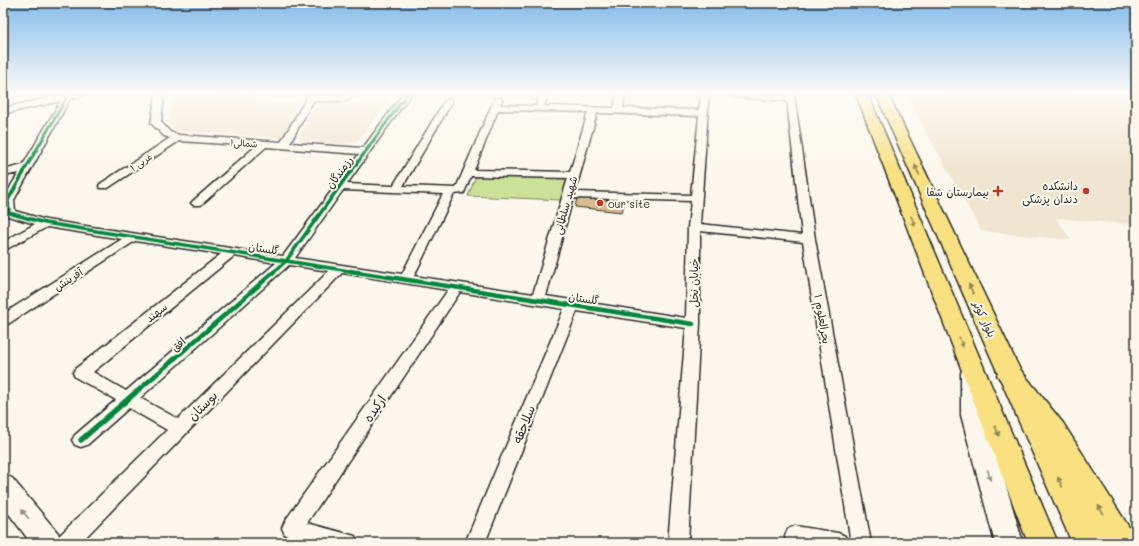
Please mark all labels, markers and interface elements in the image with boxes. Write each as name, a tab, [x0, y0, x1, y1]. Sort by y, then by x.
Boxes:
street label: شمالی۱	[230, 137, 258, 150]
street label: غربی ۱	[128, 151, 155, 174]
street label: رزمندگان	[322, 153, 356, 191]
one-way arrow	[914, 165, 920, 176]
street label: شهید سلطانی	[549, 174, 581, 236]
place label: دانشکده دندان پزشکی	[1022, 178, 1078, 207]
place label: بیمارستان شفا	[927, 184, 989, 200]
marker: بیمارستان شفا	[992, 185, 1004, 197]
marker: دانشکده دندان پزشکی	[1081, 186, 1091, 196]
place label: our site	[608, 196, 650, 211]
marker: our site	[595, 198, 605, 208]
one-way arrow	[910, 216, 916, 227]
street label: گلستان	[248, 238, 281, 258]
street label: خیابان نخل	[686, 258, 702, 308]
street label: آفرینش	[51, 263, 86, 294]
one-way arrow	[968, 283, 974, 294]
street label: گلستان	[568, 288, 601, 308]
street label: بحرالعلوم ۱	[809, 293, 835, 345]
street label: بلوار کوثر	[969, 297, 1000, 340]
street label: سهند	[142, 299, 170, 325]
street label: افق	[167, 333, 189, 355]
one-way arrow	[959, 336, 965, 348]
street label: بوستان	[183, 386, 221, 424]
street label: ارکیده	[359, 391, 390, 425]
street label: سلاجقه	[508, 402, 539, 446]
one-way arrow	[995, 425, 1001, 437]
one-way arrow	[987, 469, 993, 482]
one-way arrow	[1057, 477, 1063, 488]
one-way arrow	[1098, 504, 1105, 516]
one-way arrow	[21, 509, 30, 520]

